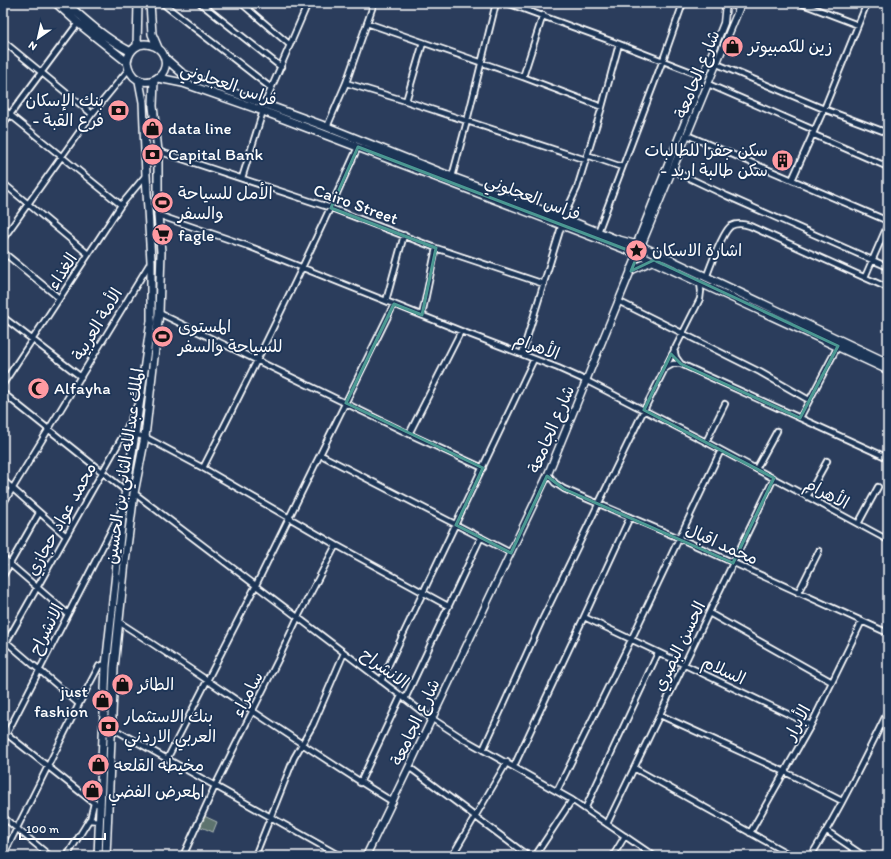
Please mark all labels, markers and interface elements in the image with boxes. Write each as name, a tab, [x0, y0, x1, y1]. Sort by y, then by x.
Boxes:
north arrow	[18, 18, 58, 58]
street label: شارع الجامعة	[670, 27, 726, 122]
shop icon: زين للكمبيوتر	[720, 33, 746, 59]
place label: زين للكمبيوتر	[746, 36, 832, 57]
text: N	[26, 38, 39, 53]
street label: فراس العجلوني	[177, 58, 280, 115]
place label: بنك الإسكان - فرع القبة	[25, 90, 104, 132]
bank icon: بنك الإسكان - فرع القبة	[106, 97, 132, 123]
shop icon: data line	[140, 115, 166, 141]
place label: data line	[168, 118, 232, 138]
place label: سكن جفرا للطالبات - سكن طالبة اربد	[644, 140, 768, 180]
bank icon: Capital Bank	[140, 141, 166, 167]
place label: Capital Bank	[168, 144, 263, 164]
building icon: سكن جفرا للطالبات - سكن طالبة اربد	[770, 147, 796, 173]
street label: فراس العجلوني	[481, 170, 583, 229]
street label: Cairo Street	[311, 179, 401, 229]
place label: الأمل للسياحة والسفر	[176, 182, 273, 223]
sports icon: الأمل للسياحة والسفر	[150, 190, 176, 216]
supermarket icon: fagle	[150, 222, 176, 248]
place label: fagle	[178, 225, 214, 245]
place icon: اشارة الاسكان	[623, 237, 649, 263]
place label: اشارة الاسكان	[652, 240, 742, 260]
street label: الغذاء	[43, 249, 81, 293]
street label: الأمة العربية	[67, 284, 126, 364]
place label: المستوى للسياحة والسفر	[176, 316, 283, 356]
sports icon: المستوى للسياحة والسفر	[149, 323, 175, 349]
street label: الأهرام	[510, 327, 563, 368]
street label: الملك عبدالله الثاني بن الحسين	[100, 367, 153, 566]
mosque icon: Alfayha	[25, 375, 51, 401]
place label: Alfayha	[54, 378, 111, 398]
street label: شارع الجامعة	[524, 382, 580, 477]
street label: محمد عواد حجازي	[22, 459, 103, 580]
street label: الأهرام	[799, 472, 853, 516]
street label: محمد اقبال	[683, 519, 761, 569]
street label: الحسن البصري	[649, 598, 712, 696]
street label: الانشراح	[25, 600, 68, 658]
street label: الانشراح	[357, 644, 413, 693]
street label: السلام	[698, 651, 749, 691]
street label: سامراء	[227, 668, 267, 720]
shop icon: الطائر	[109, 671, 135, 697]
place label: الطائر	[136, 674, 174, 694]
street label: شارع الجامعة	[386, 676, 446, 769]
place label: just fashion	[34, 681, 88, 721]
shop icon: just fashion	[90, 688, 116, 714]
street label: الأبرار	[778, 700, 815, 745]
place label: بنك الاستثمار العربي الاردني	[123, 706, 216, 751]
bank icon: بنك الاستثمار العربي الاردني	[96, 713, 122, 739]
shop icon: مخيطه القلعه	[85, 752, 111, 778]
place label: مخيطه القلعه	[114, 755, 204, 775]
shop icon: المعرض الفضي	[80, 778, 106, 804]
place label: المعرض الفضي	[108, 781, 205, 806]
scale bar	[20, 815, 105, 841]
text: 100 m	[26, 822, 59, 836]

